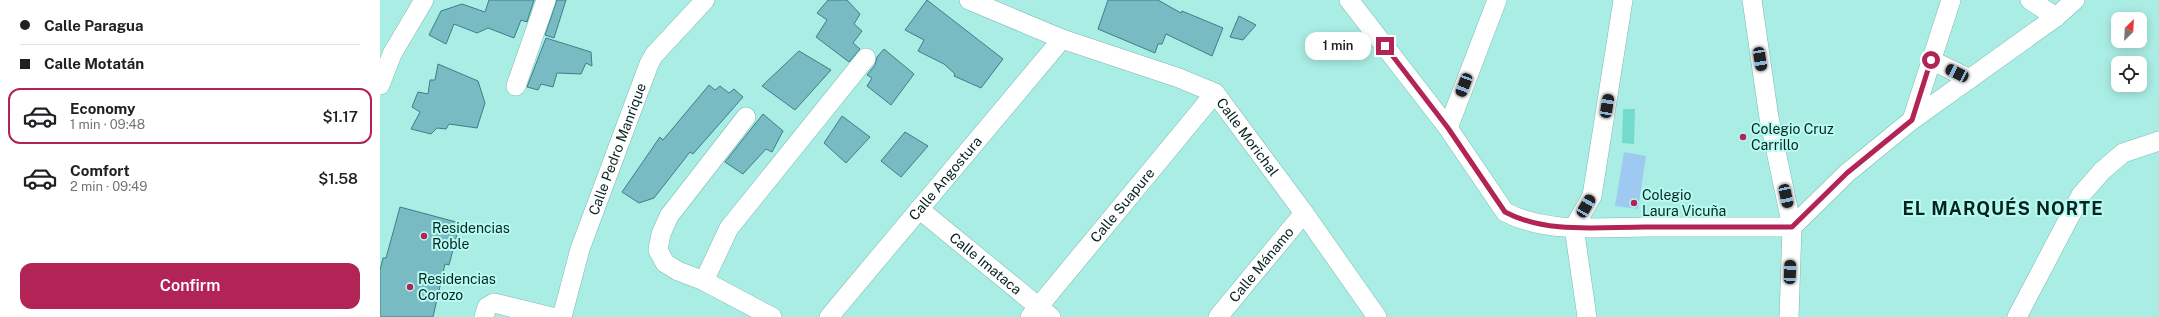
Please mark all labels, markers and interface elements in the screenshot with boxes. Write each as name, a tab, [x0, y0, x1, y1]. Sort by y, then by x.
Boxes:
north arrow	[2111, 12, 2147, 48]
map controls	[2111, 12, 2147, 92]
text: Calle Paragua	[44, 17, 144, 34]
callout: 1 min	[1305, 32, 1371, 60]
route end	[1376, 37, 1394, 55]
text: 1 min	[1323, 38, 1353, 53]
car	[1752, 46, 1768, 72]
route start	[1922, 51, 1940, 69]
text: Calle Motatán	[44, 55, 144, 72]
button: locate	[2111, 56, 2147, 92]
car	[1944, 62, 1970, 84]
car	[1454, 72, 1474, 98]
street label: Calle Pedro Manrique	[585, 81, 649, 217]
car	[1599, 93, 1615, 119]
street label: Calle Morichal	[1213, 95, 1282, 179]
icon: car	[22, 98, 58, 134]
text: Economy	[70, 100, 135, 117]
text: $1.17	[322, 108, 358, 125]
text: 1 min · 09:48	[70, 117, 145, 132]
place label: Colegio Cruz Carrillo	[1751, 121, 1834, 153]
marker: Colegio Cruz Carrillo	[1738, 132, 1748, 142]
street label: Calle Angostura	[906, 133, 985, 223]
icon: car	[22, 160, 58, 196]
text: Comfort	[70, 162, 130, 179]
street label: Calle Suapure	[1087, 165, 1158, 246]
text: $1.58	[318, 170, 358, 187]
text: 2 min · 09:49	[70, 179, 147, 194]
car	[1778, 183, 1794, 209]
place label: Colegio Laura Vicuña	[1642, 187, 1726, 219]
car	[1575, 193, 1597, 219]
district label: EL MARQUÉS NORTE	[1902, 197, 2104, 219]
marker: Colegio Laura Vicuña	[1629, 198, 1639, 208]
place label: Residencias Roble	[432, 220, 510, 252]
street label: Calle Mánamo	[1226, 224, 1297, 305]
street label: Calle Imataca	[946, 229, 1025, 298]
marker: Residencias Roble	[419, 231, 429, 241]
car	[1784, 260, 1796, 284]
button: Confirm	[20, 263, 360, 309]
place label: Residencias Corozo	[418, 271, 496, 303]
marker: Residencias Corozo	[405, 282, 415, 292]

